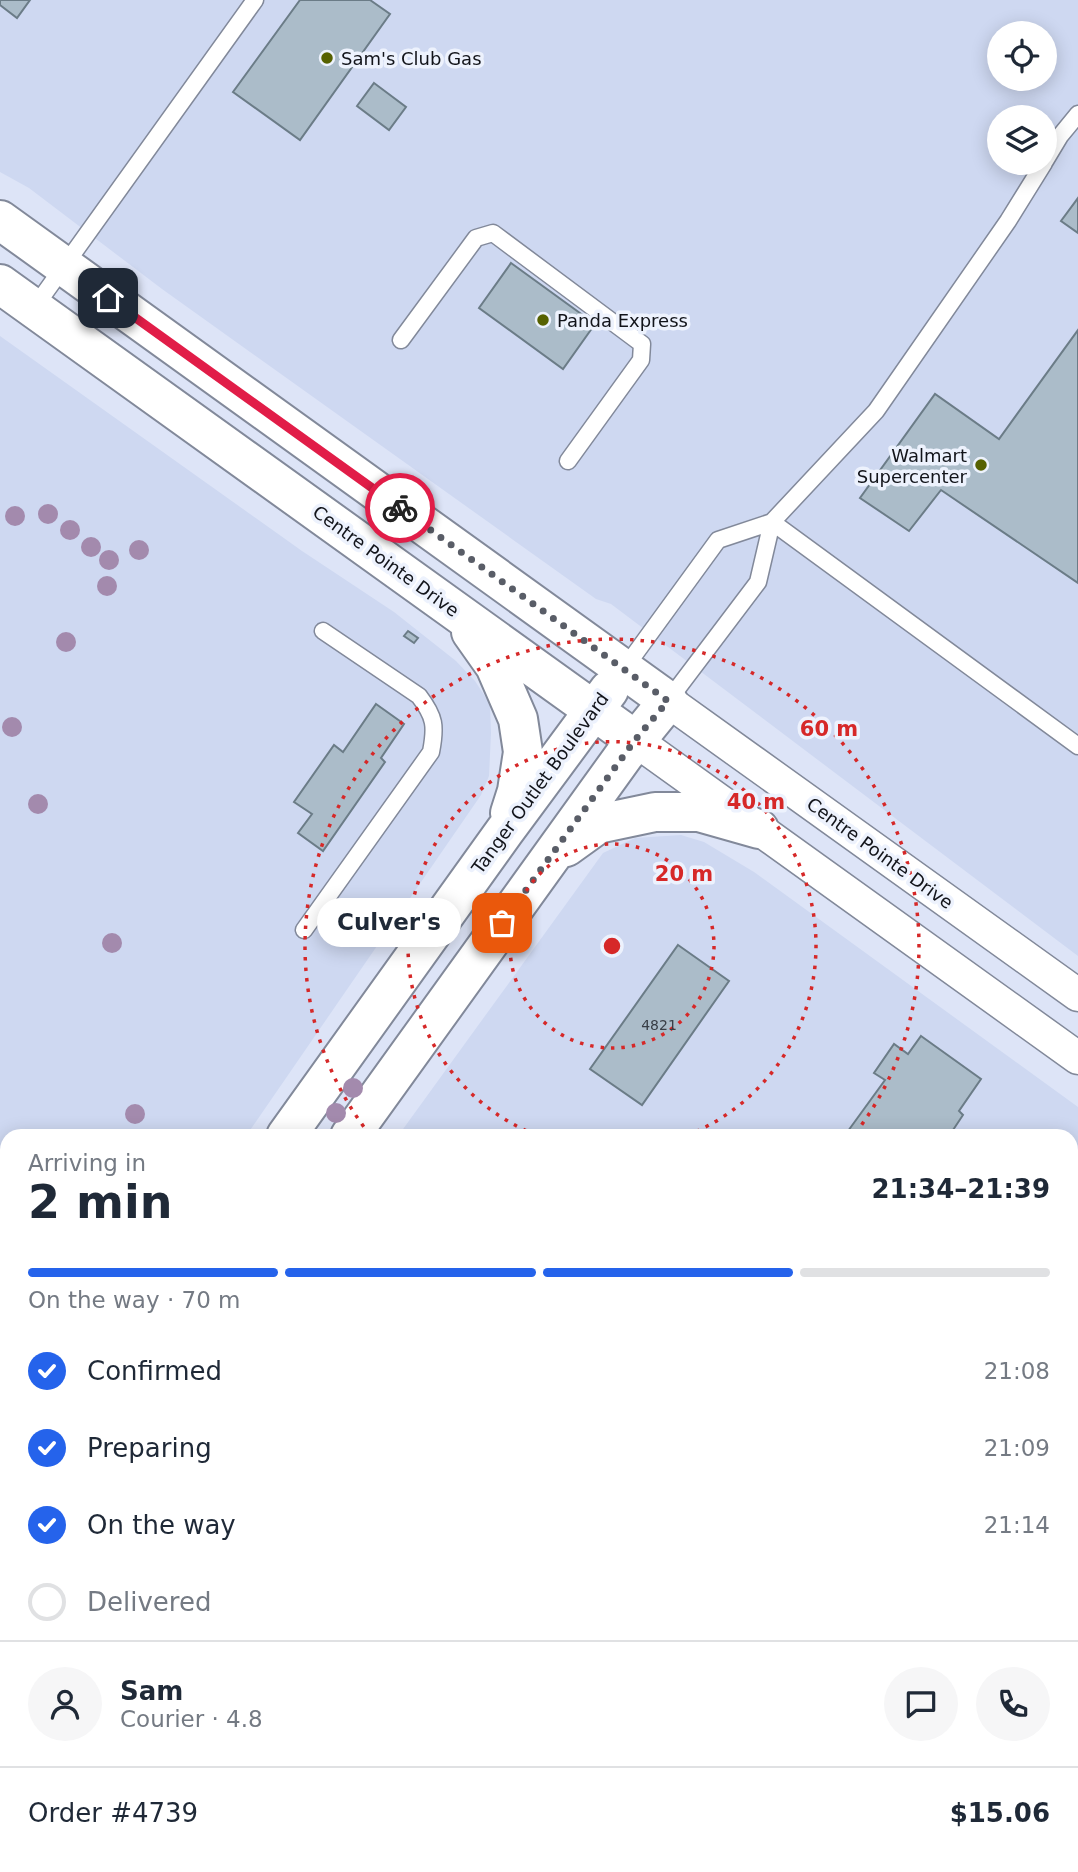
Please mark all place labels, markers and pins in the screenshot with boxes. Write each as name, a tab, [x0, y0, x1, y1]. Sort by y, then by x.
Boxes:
place label: Sam's Club Gas	[341, 48, 482, 69]
marker: Sam's Club Gas	[319, 50, 335, 66]
pin	[78, 268, 138, 328]
place label: Panda Express	[557, 310, 688, 331]
marker: Panda Express	[535, 312, 551, 328]
place label: Walmart Supercenter	[857, 445, 968, 487]
marker: Walmart Supercenter	[973, 457, 989, 473]
pin	[472, 893, 532, 953]
callout: Culver's	[316, 898, 460, 948]
centre of rings	[600, 934, 624, 958]

